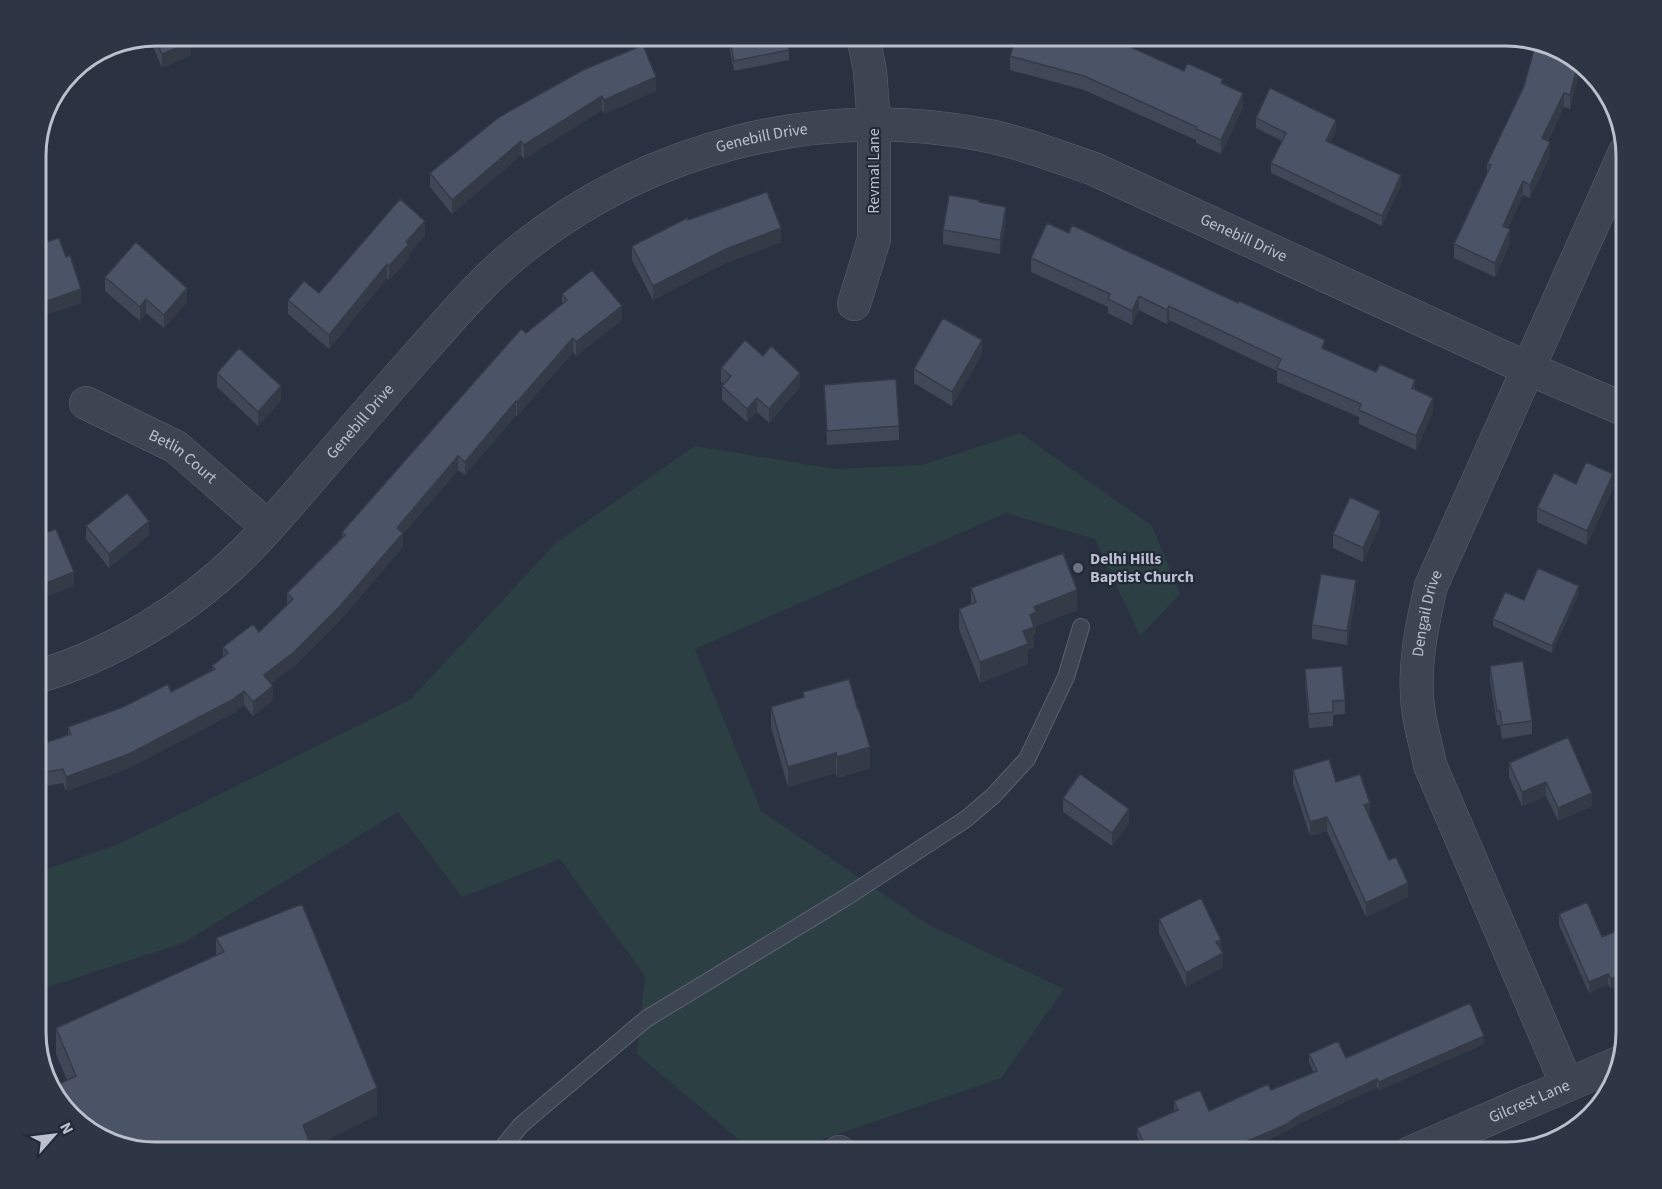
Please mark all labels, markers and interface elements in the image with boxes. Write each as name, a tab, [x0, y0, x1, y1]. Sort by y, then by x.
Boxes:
street label: Genebill Drive	[713, 118, 809, 158]
street label: Revmal Lane	[863, 128, 885, 214]
street label: Genebill Drive	[1197, 208, 1291, 267]
street label: Genebill Drive	[321, 379, 399, 464]
street label: Betlin Court	[145, 424, 222, 489]
place label: Delhi Hills Baptist Church	[1090, 548, 1194, 588]
marker: Delhi Hills Baptist Church	[1071, 561, 1085, 575]
street label: Dengail Drive	[1407, 566, 1448, 658]
street label: Gilcrest Lane	[1485, 1074, 1573, 1129]
north arrow	[24, 1105, 84, 1165]
text: N	[54, 1119, 79, 1138]

